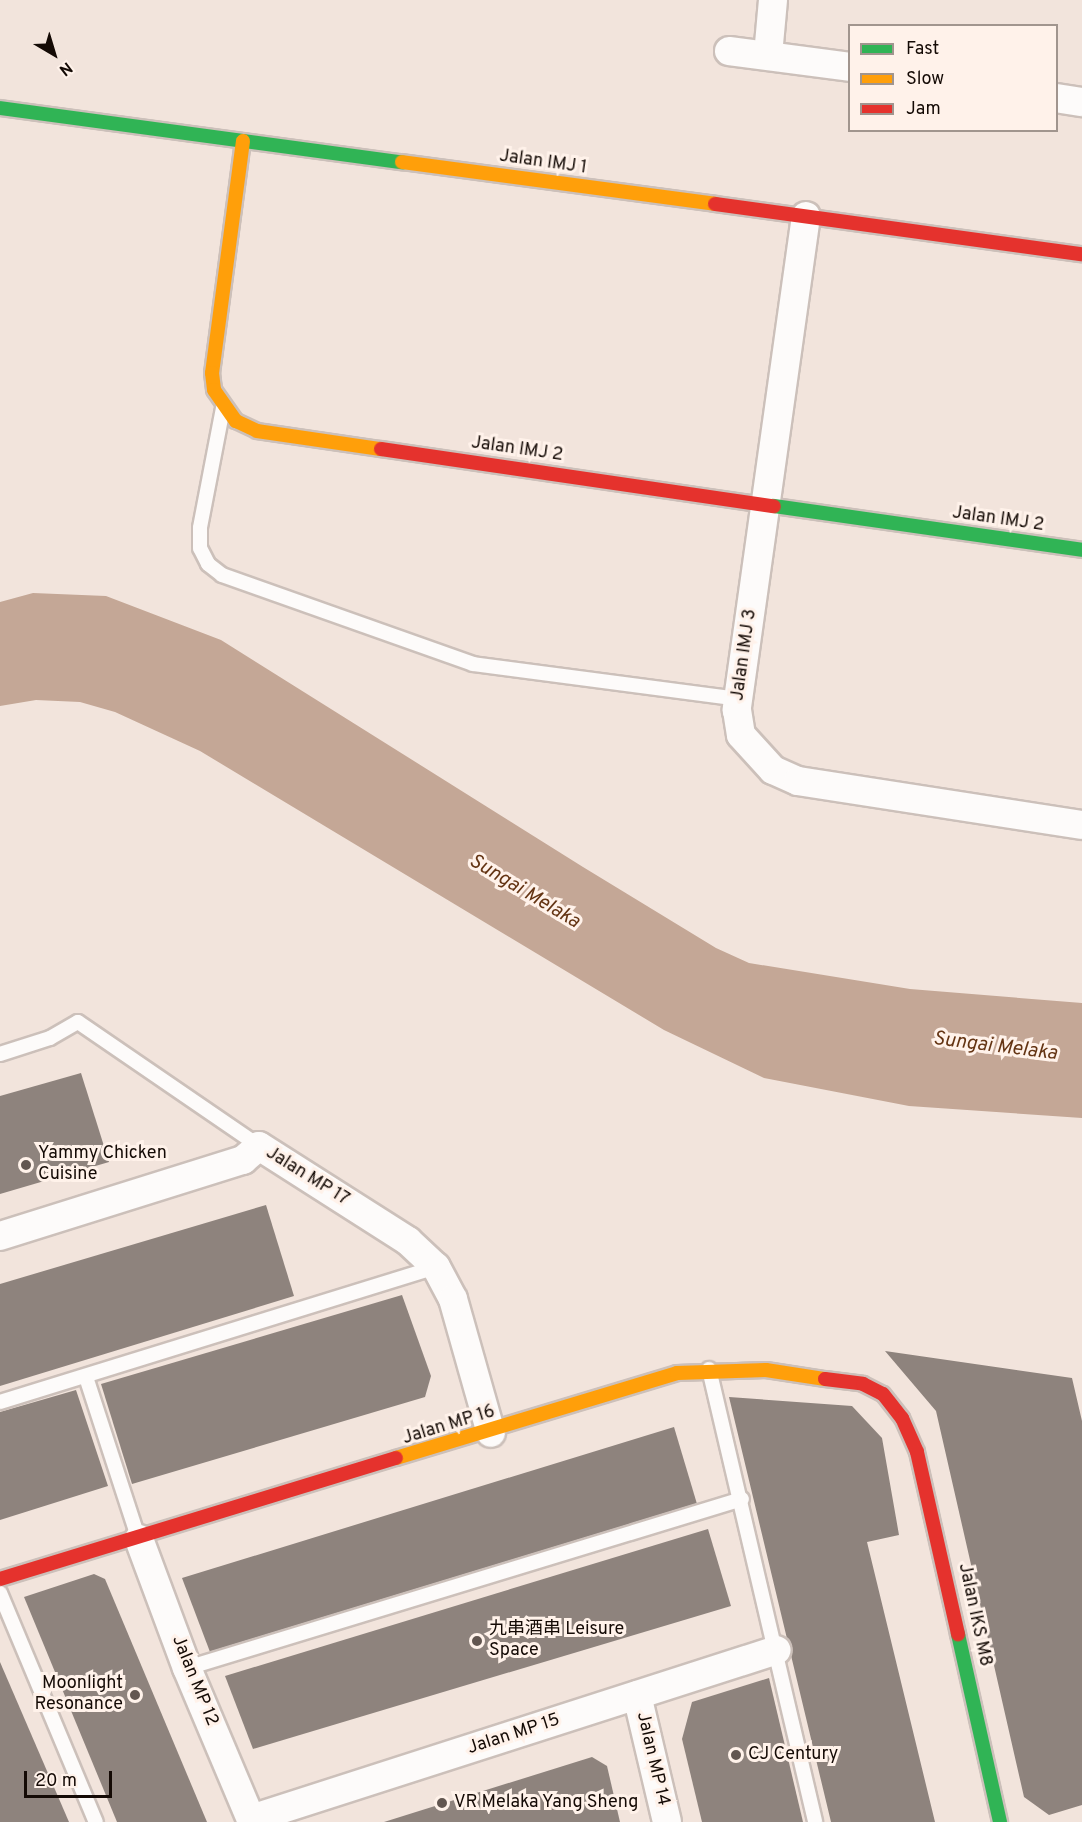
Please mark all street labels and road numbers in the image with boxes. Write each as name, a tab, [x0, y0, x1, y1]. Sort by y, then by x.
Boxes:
street label: Jalan IMJ 1	[498, 146, 588, 180]
street label: Jalan IMJ 2	[470, 433, 564, 467]
street label: Jalan IMJ 2	[951, 503, 1045, 537]
street label: Jalan IMJ 3	[728, 608, 762, 702]
street label: Jalan MP 17	[261, 1143, 353, 1211]
street label: Jalan MP 16	[400, 1402, 498, 1450]
street label: Jalan IKS M8	[953, 1561, 995, 1669]
street label: Jalan MP 12	[166, 1633, 222, 1729]
street label: Jalan MP 15	[465, 1710, 563, 1760]
street label: Jalan MP 14	[631, 1710, 673, 1808]

